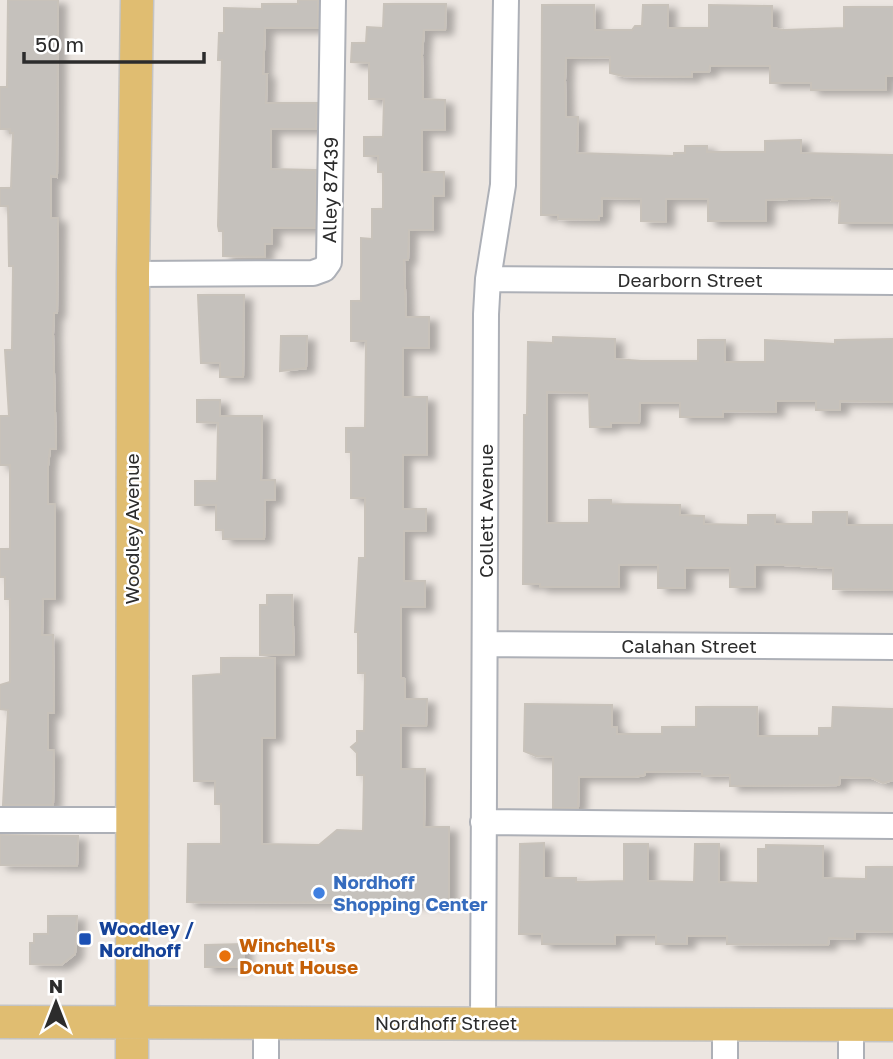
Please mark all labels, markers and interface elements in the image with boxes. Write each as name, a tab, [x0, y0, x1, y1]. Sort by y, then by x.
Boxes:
scale bar	[24, 21, 205, 65]
text: 50 m	[35, 31, 84, 57]
street label: Alley 87439	[317, 137, 342, 243]
street label: Dearborn Street	[617, 268, 763, 291]
street label: Collett Avenue	[474, 444, 497, 578]
street label: Woodley Avenue	[120, 454, 143, 604]
street label: Calahan Street	[621, 634, 757, 657]
place label: Nordhoff Shopping Center	[333, 870, 488, 915]
marker: Nordhoff Shopping Center	[311, 885, 327, 901]
place label: Woodley / Nordhoff	[99, 916, 194, 961]
marker: Woodley / Nordhoff	[77, 931, 93, 947]
place label: Winchell's Donut House	[239, 933, 358, 978]
marker: Winchell's Donut House	[217, 948, 233, 964]
north arrow	[21, 968, 91, 1038]
text: N	[49, 974, 63, 997]
street label: Nordhoff Street	[375, 1011, 517, 1034]

